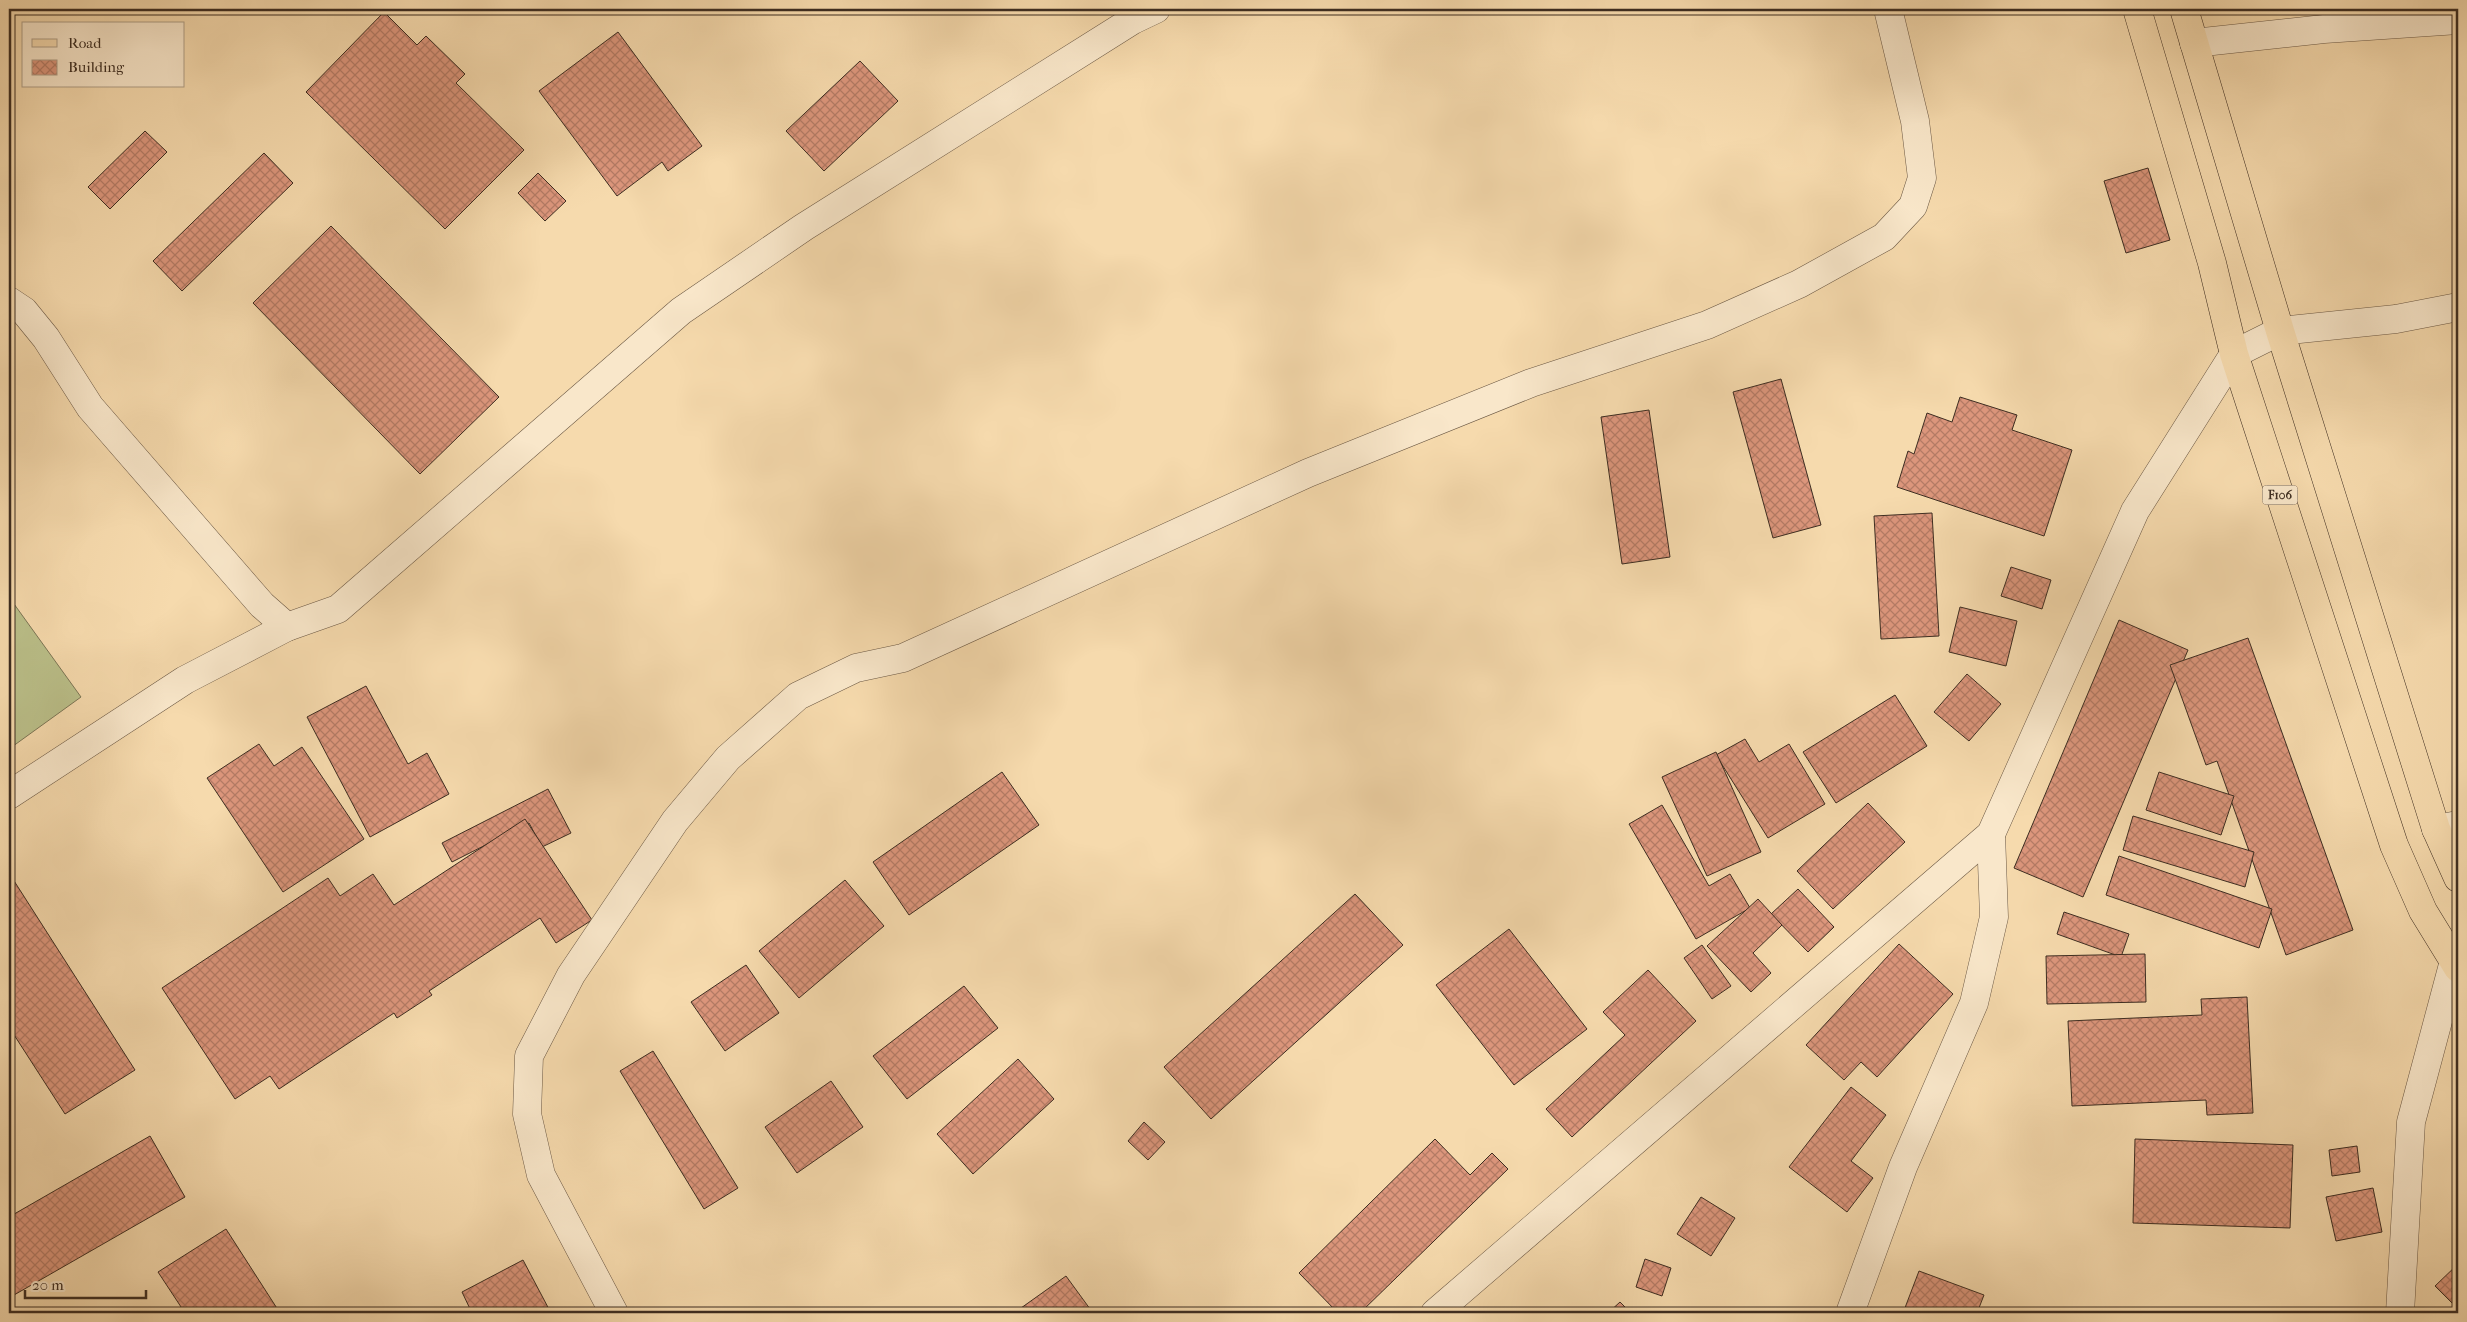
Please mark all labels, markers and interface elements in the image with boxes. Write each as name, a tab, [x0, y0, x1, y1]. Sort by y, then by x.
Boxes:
legend	[22, 22, 185, 88]
text: Road	[68, 34, 102, 52]
text: Building	[68, 58, 125, 76]
road number: F106	[2262, 486, 2298, 504]
scale bar	[25, 1267, 146, 1299]
text: 20 m	[32, 1276, 64, 1294]

